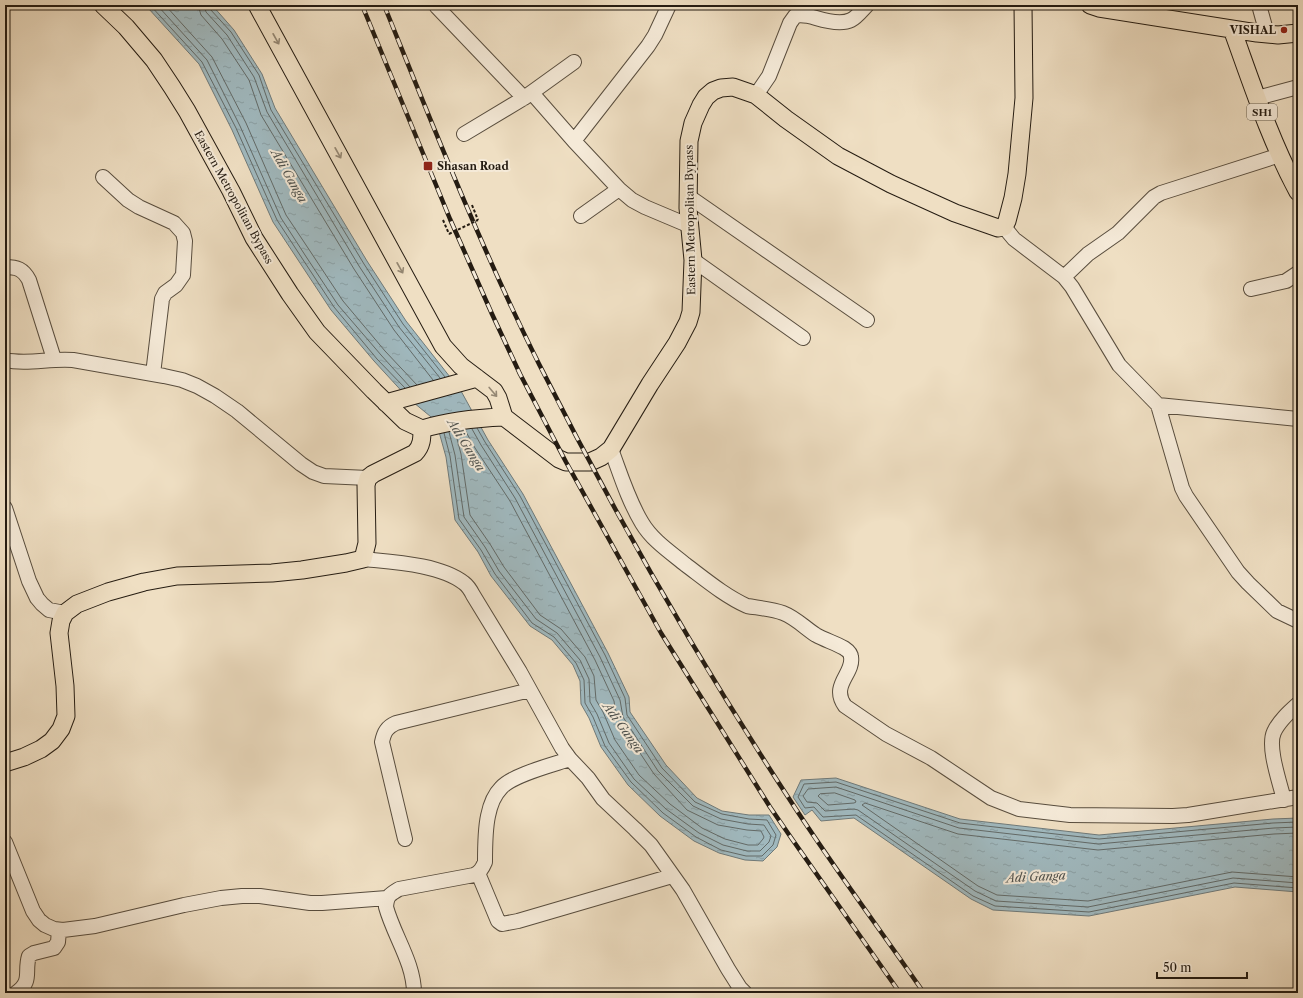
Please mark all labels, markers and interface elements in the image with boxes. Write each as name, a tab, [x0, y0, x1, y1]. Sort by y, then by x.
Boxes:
place label: VISHAL	[1229, 23, 1276, 37]
marker: VISHAL	[1279, 25, 1289, 35]
one-way arrow	[272, 33, 280, 45]
road number: SH1	[1247, 104, 1277, 120]
street label: Eastern Metropolitan Bypass	[191, 128, 277, 266]
water label: Adi Ganga	[267, 145, 311, 205]
street label: Eastern Metropolitan Bypass	[682, 145, 698, 295]
one-way arrow	[335, 147, 342, 159]
place label: Shasan Road	[437, 159, 509, 173]
marker: Shasan Road	[422, 160, 434, 172]
one-way arrow	[397, 261, 405, 273]
one-way arrow	[489, 387, 498, 397]
water label: Adi Ganga	[443, 414, 489, 474]
water label: Adi Ganga	[599, 698, 647, 756]
water label: Adi Ganga	[1004, 867, 1066, 886]
scale bar	[1157, 954, 1247, 980]
text: 50 m	[1163, 960, 1192, 975]

